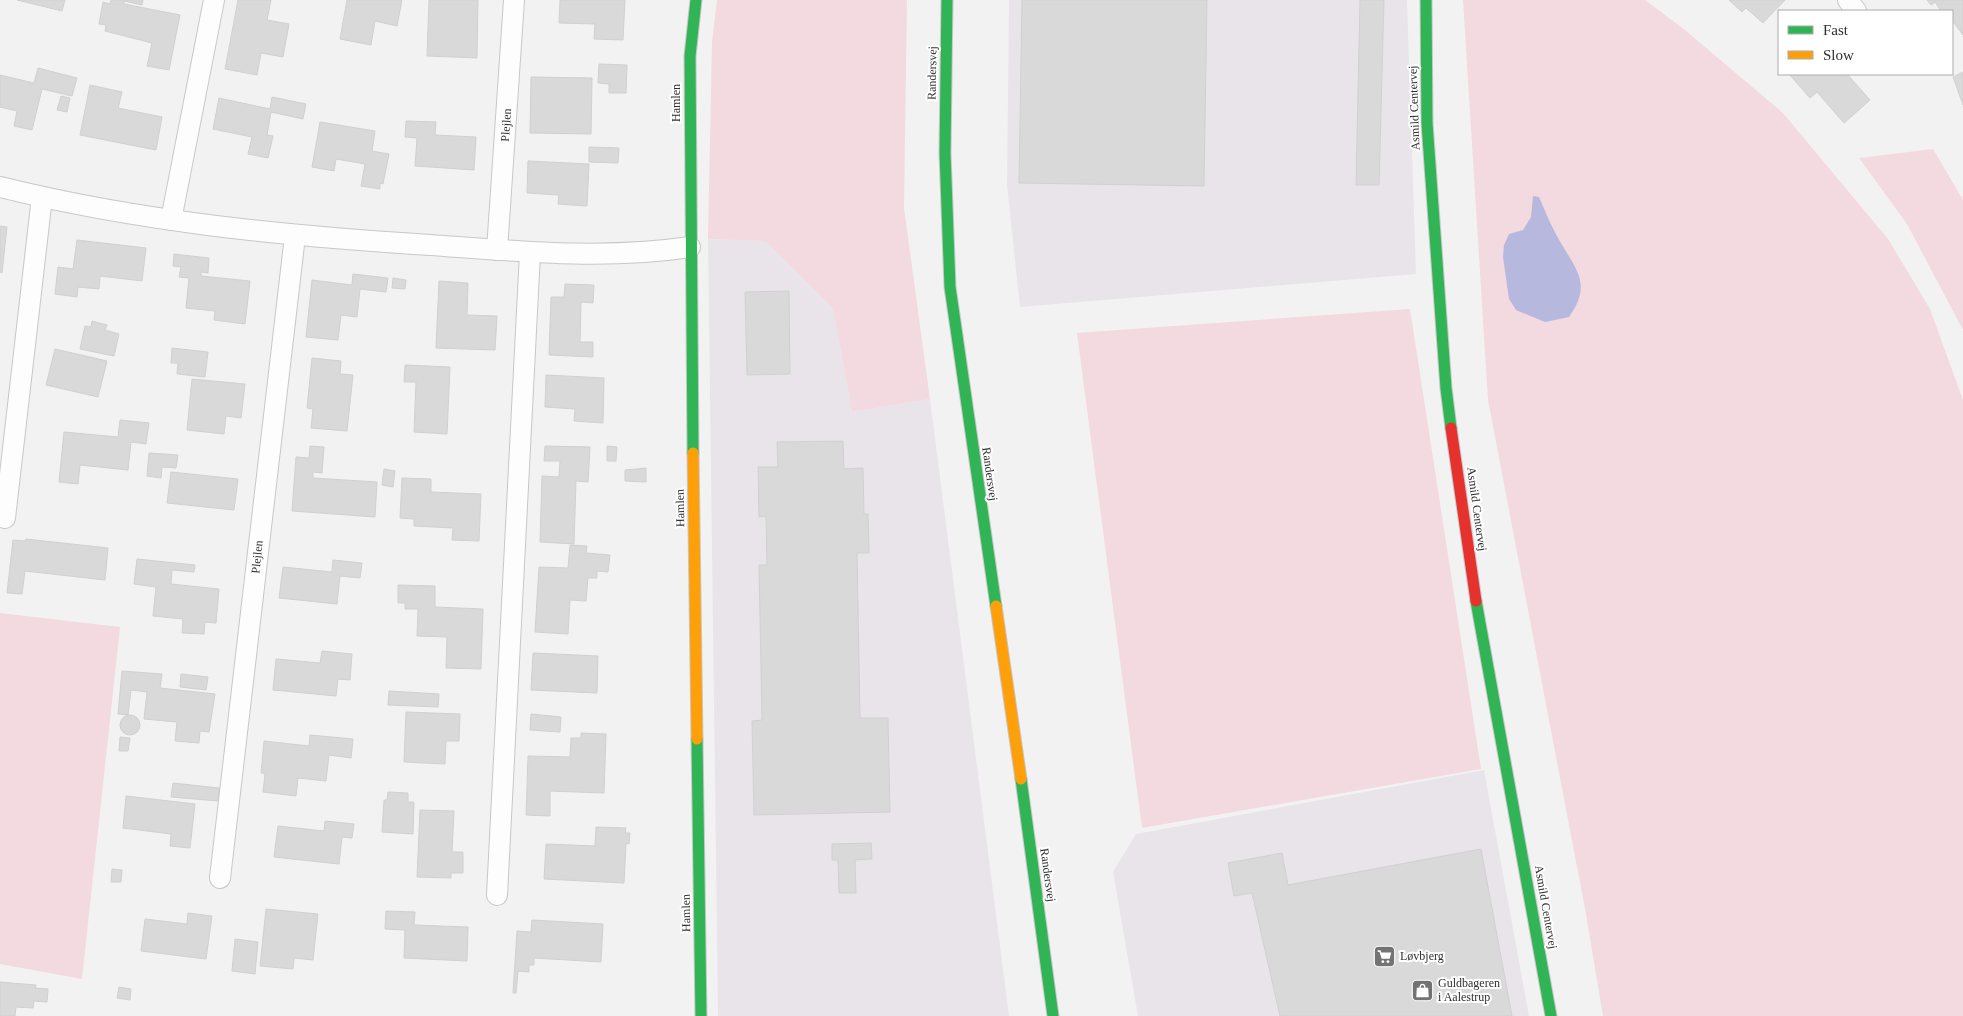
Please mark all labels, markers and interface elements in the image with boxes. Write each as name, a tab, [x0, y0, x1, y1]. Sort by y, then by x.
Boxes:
legend	[1778, 10, 1953, 75]
text: Fast	[1823, 22, 1849, 38]
street label: Randersvej	[925, 46, 939, 100]
text: Slow	[1823, 47, 1854, 63]
street label: Asmild Centervej	[1406, 65, 1422, 151]
street label: Hamlen	[669, 84, 683, 122]
street label: Plejlen	[498, 108, 514, 142]
street label: Randersvej	[979, 446, 1001, 502]
street label: Asmild Centervej	[1464, 466, 1490, 552]
street label: Hamlen	[673, 489, 687, 527]
street label: Plejlen	[248, 540, 266, 574]
street label: Randersvej	[1037, 847, 1059, 903]
street label: Asmild Centervej	[1532, 864, 1560, 950]
street label: Hamlen	[679, 894, 693, 932]
supermarket icon: Løvbjerg	[1372, 944, 1396, 968]
place label: Løvbjerg	[1400, 949, 1444, 963]
place label: Guldbageren i Aalestrup	[1438, 976, 1500, 1004]
shop icon: Guldbageren i Aalestrup	[1410, 978, 1434, 1002]

